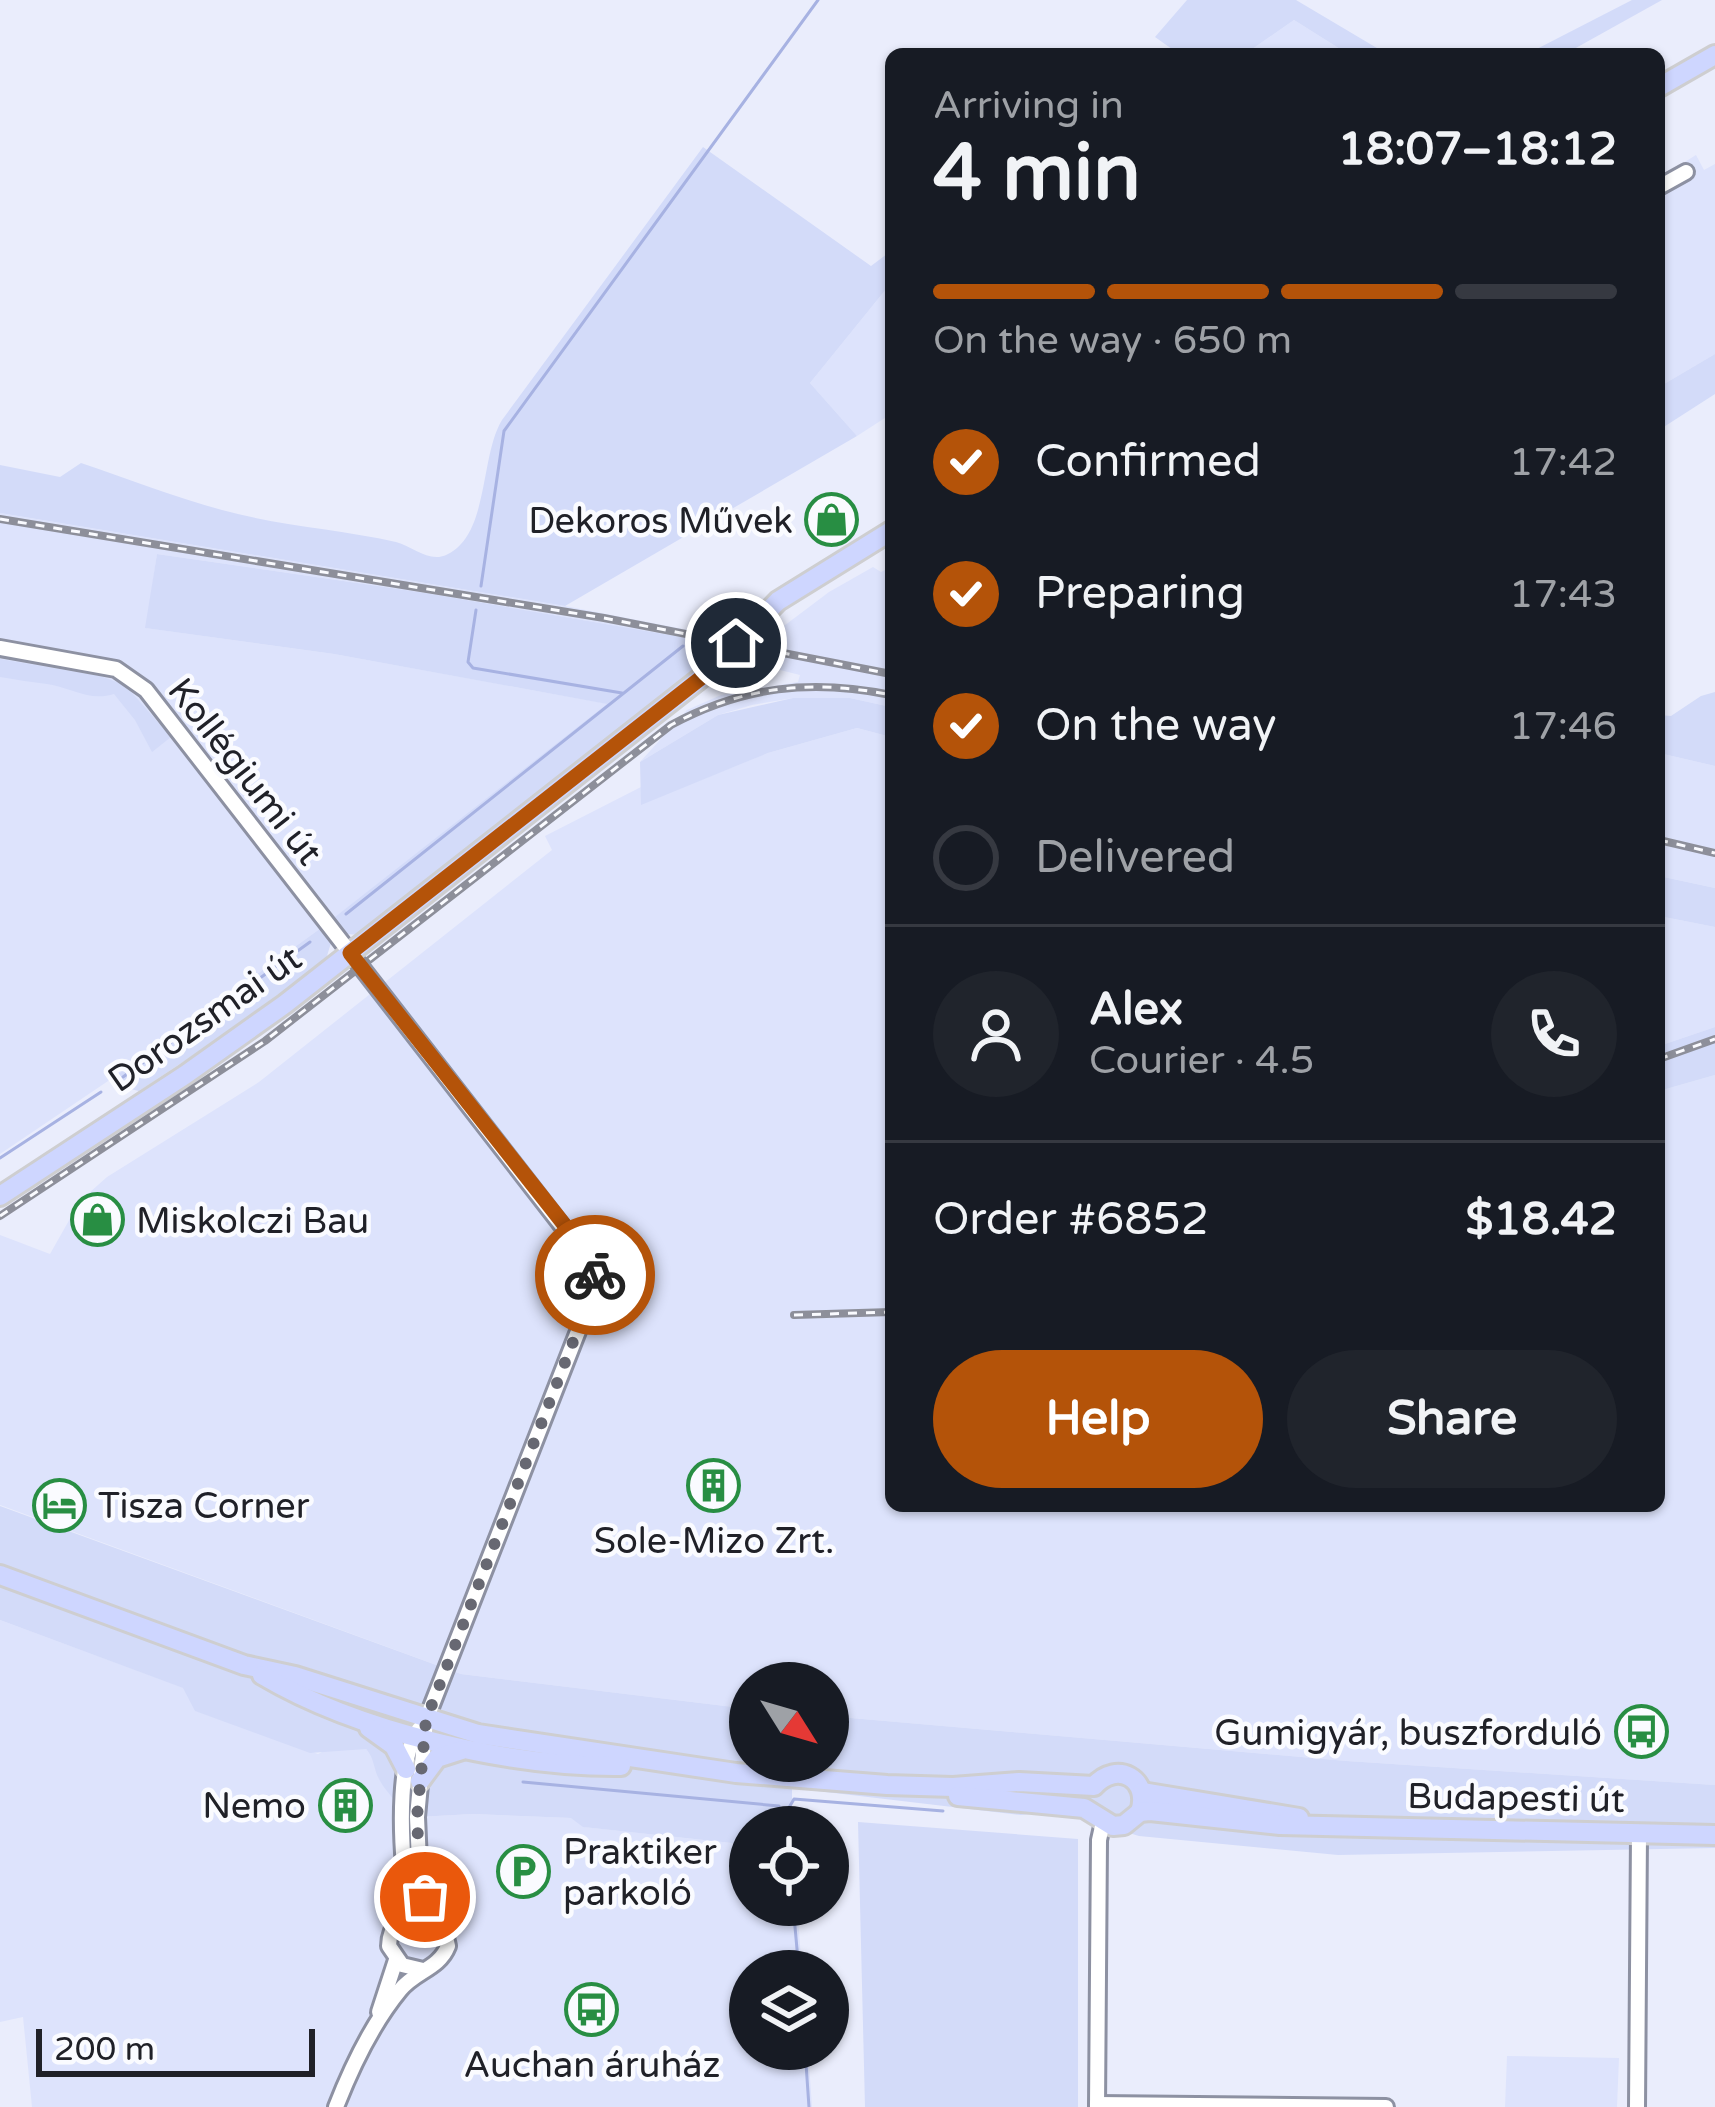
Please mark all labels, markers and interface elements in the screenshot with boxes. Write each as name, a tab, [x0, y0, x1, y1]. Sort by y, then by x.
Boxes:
text: Arriving in	[933, 82, 1124, 129]
text: 18:07–18:12	[1338, 123, 1617, 177]
text: 4 min	[933, 127, 1141, 221]
text: On the way · 650 m	[933, 317, 1292, 364]
icon: check	[933, 429, 999, 495]
text: Confirmed	[1035, 435, 1261, 489]
text: 17:42	[1509, 439, 1617, 486]
shop icon: Dekoros Művek	[804, 492, 860, 548]
place label: Dekoros Művek	[528, 500, 793, 543]
icon: check	[933, 561, 999, 627]
text: Preparing	[1035, 567, 1245, 621]
text: 17:43	[1509, 571, 1617, 618]
pin	[685, 592, 787, 694]
icon: home	[703, 610, 769, 676]
street label: Kollégiumi út	[159, 670, 331, 874]
icon: check	[933, 693, 999, 759]
text: On the way	[1035, 699, 1276, 753]
text: 17:46	[1509, 703, 1617, 750]
text: Delivered	[1035, 831, 1235, 885]
street label: Dorozsmai út	[100, 937, 310, 1102]
button: person	[933, 971, 1059, 1097]
button: phone	[1491, 971, 1617, 1097]
text: Alex	[1089, 983, 1183, 1037]
text: Courier · 4.5	[1089, 1037, 1314, 1084]
shop icon: Miskolczi Bau	[69, 1192, 125, 1248]
text: Order #6852	[933, 1193, 1209, 1247]
text: $18.42	[1465, 1193, 1617, 1247]
place label: Miskolczi Bau	[136, 1200, 369, 1243]
courier	[535, 1215, 655, 1335]
icon: bike	[562, 1242, 628, 1308]
button: Help	[933, 1350, 1263, 1488]
button: Share	[1287, 1350, 1617, 1488]
building icon: Sole-Mizo Zrt.	[686, 1457, 742, 1513]
hotel icon: Tisza Corner	[31, 1477, 87, 1533]
place label: Tisza Corner	[98, 1485, 310, 1528]
place label: Sole-Mizo Zrt.	[594, 1520, 834, 1563]
north arrow	[729, 1662, 849, 1782]
map controls	[729, 1662, 849, 2070]
bus stop icon: Gumigyár, buszforduló	[1613, 1704, 1669, 1760]
place label: Gumigyár, buszforduló	[1214, 1712, 1602, 1755]
street label: Budapesti út	[1407, 1775, 1625, 1822]
building icon: Nemo	[317, 1777, 373, 1833]
place label: Nemo	[202, 1785, 306, 1828]
button: locate	[729, 1806, 849, 1926]
place label: Praktiker parkoló	[563, 1831, 717, 1915]
parking icon: Praktiker parkoló	[496, 1844, 552, 1900]
pin	[374, 1846, 476, 1948]
icon: bag	[392, 1864, 458, 1930]
button: layers	[729, 1950, 849, 2070]
bus stop icon: Auchan áruház	[564, 1981, 620, 2037]
scale bar	[36, 2023, 315, 2076]
text: 200 m	[54, 2030, 155, 2069]
place label: Auchan áruház	[464, 2044, 720, 2087]

